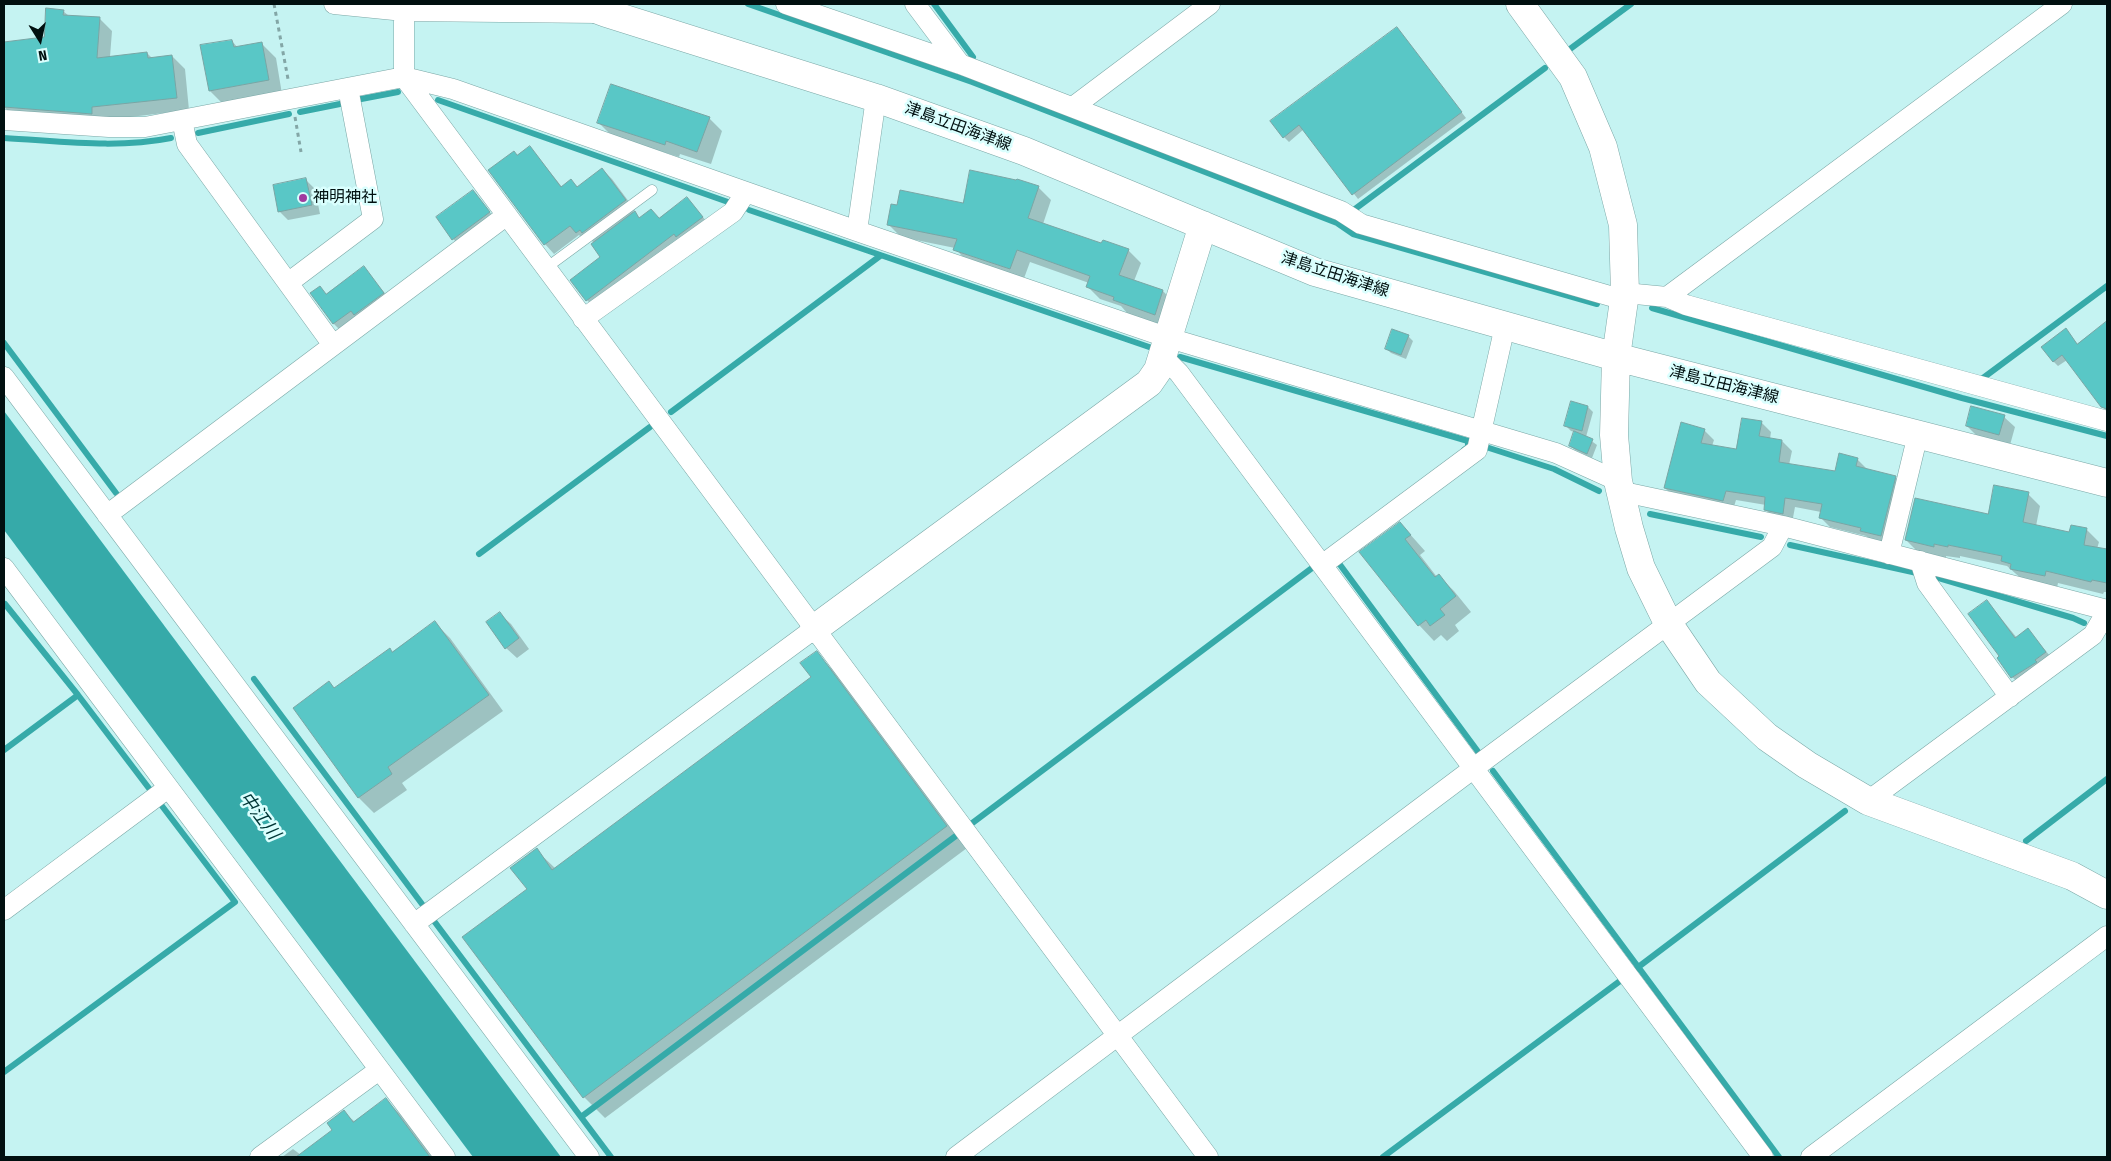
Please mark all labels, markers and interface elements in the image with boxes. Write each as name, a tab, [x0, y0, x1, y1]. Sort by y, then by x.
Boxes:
north arrow	[15, 15, 65, 65]
text: N	[37, 46, 48, 64]
street label: 津島立田海津線	[902, 99, 1014, 155]
place label: 神明神社	[313, 188, 377, 208]
marker: 神明神社	[297, 192, 309, 204]
street label: 津島立田海津線	[1279, 249, 1391, 301]
street label: 津島立田海津線	[1667, 362, 1781, 408]
water label: 中江川	[234, 788, 284, 844]

